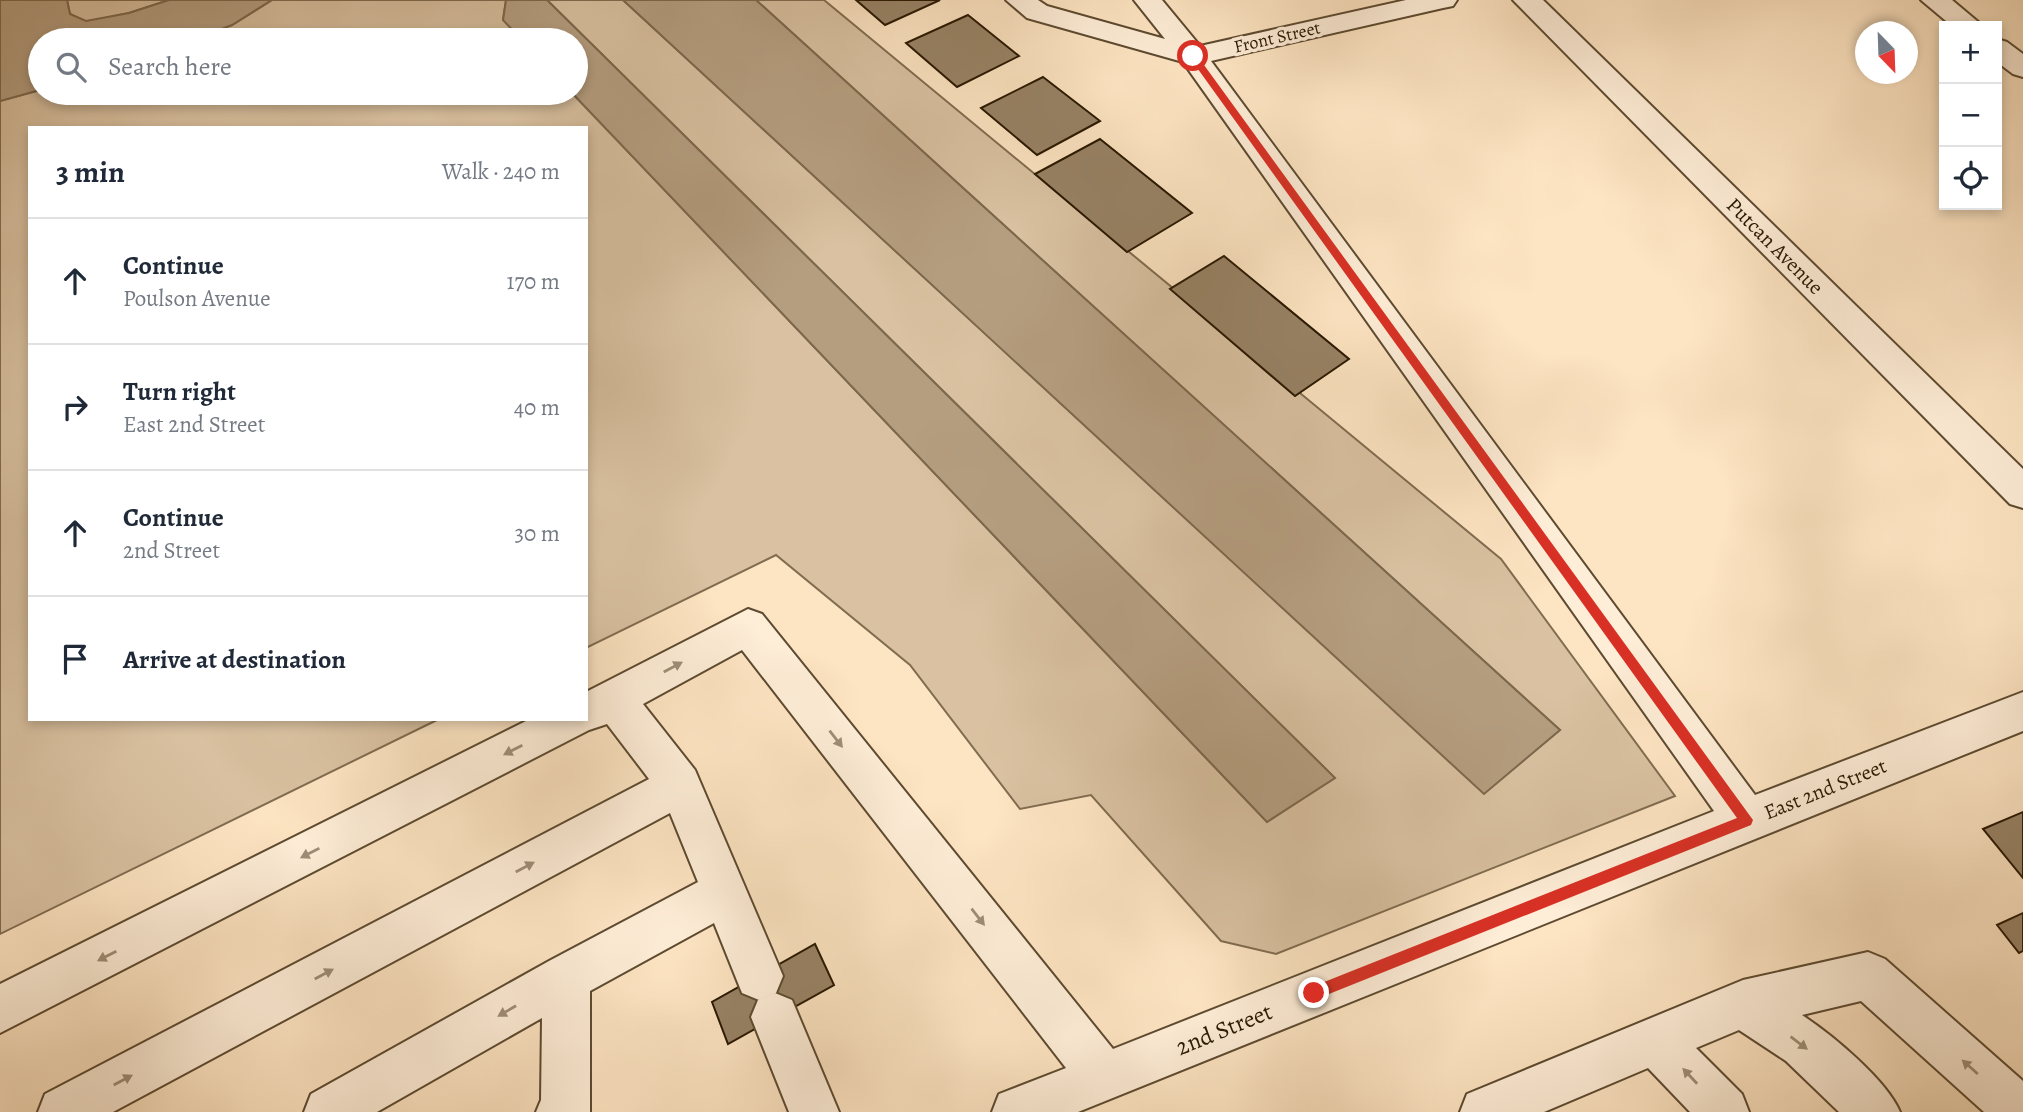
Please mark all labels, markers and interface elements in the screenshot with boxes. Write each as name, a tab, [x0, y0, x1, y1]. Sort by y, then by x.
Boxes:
street label: Front Street	[1231, 15, 1323, 59]
north arrow	[1855, 21, 1918, 84]
map controls	[1939, 21, 2002, 210]
button: +	[1939, 21, 2002, 84]
search box	[28, 28, 588, 105]
route start	[1177, 40, 1208, 71]
icon: search	[52, 48, 90, 86]
text: Search here	[108, 49, 232, 84]
button: −	[1939, 84, 2002, 147]
button: locate	[1939, 147, 2002, 210]
text: 3 min	[56, 152, 125, 192]
text: Walk · 240 m	[442, 156, 560, 187]
street label: Putcan Avenue	[1720, 191, 1830, 301]
text: Continue	[123, 248, 224, 283]
icon: ahead	[56, 262, 94, 300]
text: 170 m	[507, 266, 560, 297]
text: Poulson Avenue	[123, 283, 271, 314]
text: Turn right	[123, 374, 236, 409]
icon: right	[56, 388, 94, 426]
text: 40 m	[514, 392, 560, 423]
text: East 2nd Street	[123, 409, 265, 440]
text: Continue	[123, 500, 224, 535]
icon: ahead	[56, 514, 94, 552]
text: 30 m	[514, 518, 560, 549]
text: 2nd Street	[123, 535, 220, 566]
icon: arrive	[56, 640, 94, 678]
text: Arrive at destination	[123, 642, 346, 677]
one-way arrow	[663, 662, 683, 673]
one-way arrow	[829, 729, 844, 747]
one-way arrow	[503, 745, 523, 756]
street label: East 2nd Street	[1760, 752, 1891, 826]
one-way arrow	[300, 847, 320, 858]
one-way arrow	[515, 861, 535, 873]
one-way arrow	[970, 908, 985, 926]
one-way arrow	[97, 950, 117, 961]
one-way arrow	[314, 968, 334, 979]
route end	[1298, 977, 1329, 1008]
street label: 2nd Street	[1171, 995, 1277, 1063]
one-way arrow	[497, 1005, 517, 1017]
one-way arrow	[1790, 1035, 1808, 1049]
one-way arrow	[1961, 1059, 1979, 1075]
one-way arrow	[1681, 1068, 1698, 1085]
one-way arrow	[113, 1074, 133, 1086]

